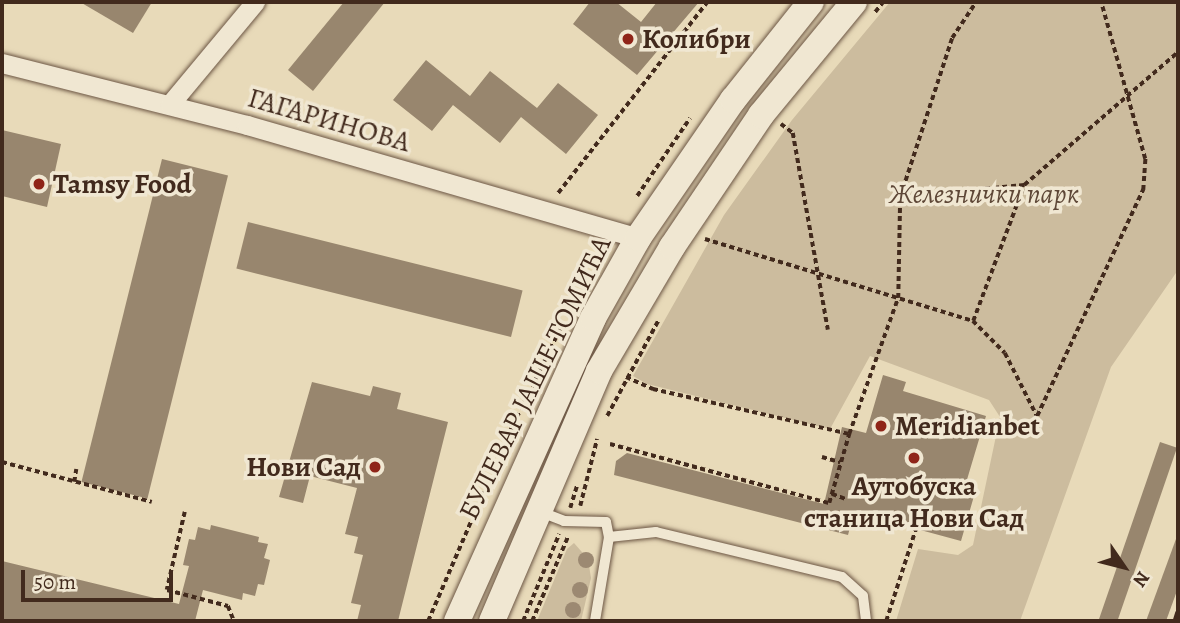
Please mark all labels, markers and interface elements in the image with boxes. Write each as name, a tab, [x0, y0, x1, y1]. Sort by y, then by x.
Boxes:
place label: Колибри	[642, 22, 751, 56]
marker: Колибри	[620, 31, 636, 47]
street label: ГАГАРИНОВА	[244, 81, 414, 159]
place label: Tamsy Food	[53, 167, 192, 201]
marker: Tamsy Food	[31, 176, 47, 192]
park label: Железнички парк	[889, 177, 1079, 211]
street label: БУЛЕВАР ЈАШЕ ТОМИЋА	[452, 231, 618, 525]
place label: Meridianbet	[895, 409, 1040, 443]
marker: Meridianbet	[873, 418, 889, 434]
place label: Нови Сад	[246, 450, 361, 484]
marker: Аутобуска станица Нови Сад	[906, 450, 922, 466]
marker: Нови Сад	[367, 459, 383, 475]
place label: Аутобуска станица Нови Сад	[804, 469, 1024, 535]
north arrow	[1089, 532, 1159, 602]
scale bar	[24, 556, 177, 600]
text: N	[1127, 566, 1156, 592]
text: 50 m	[34, 568, 76, 596]

